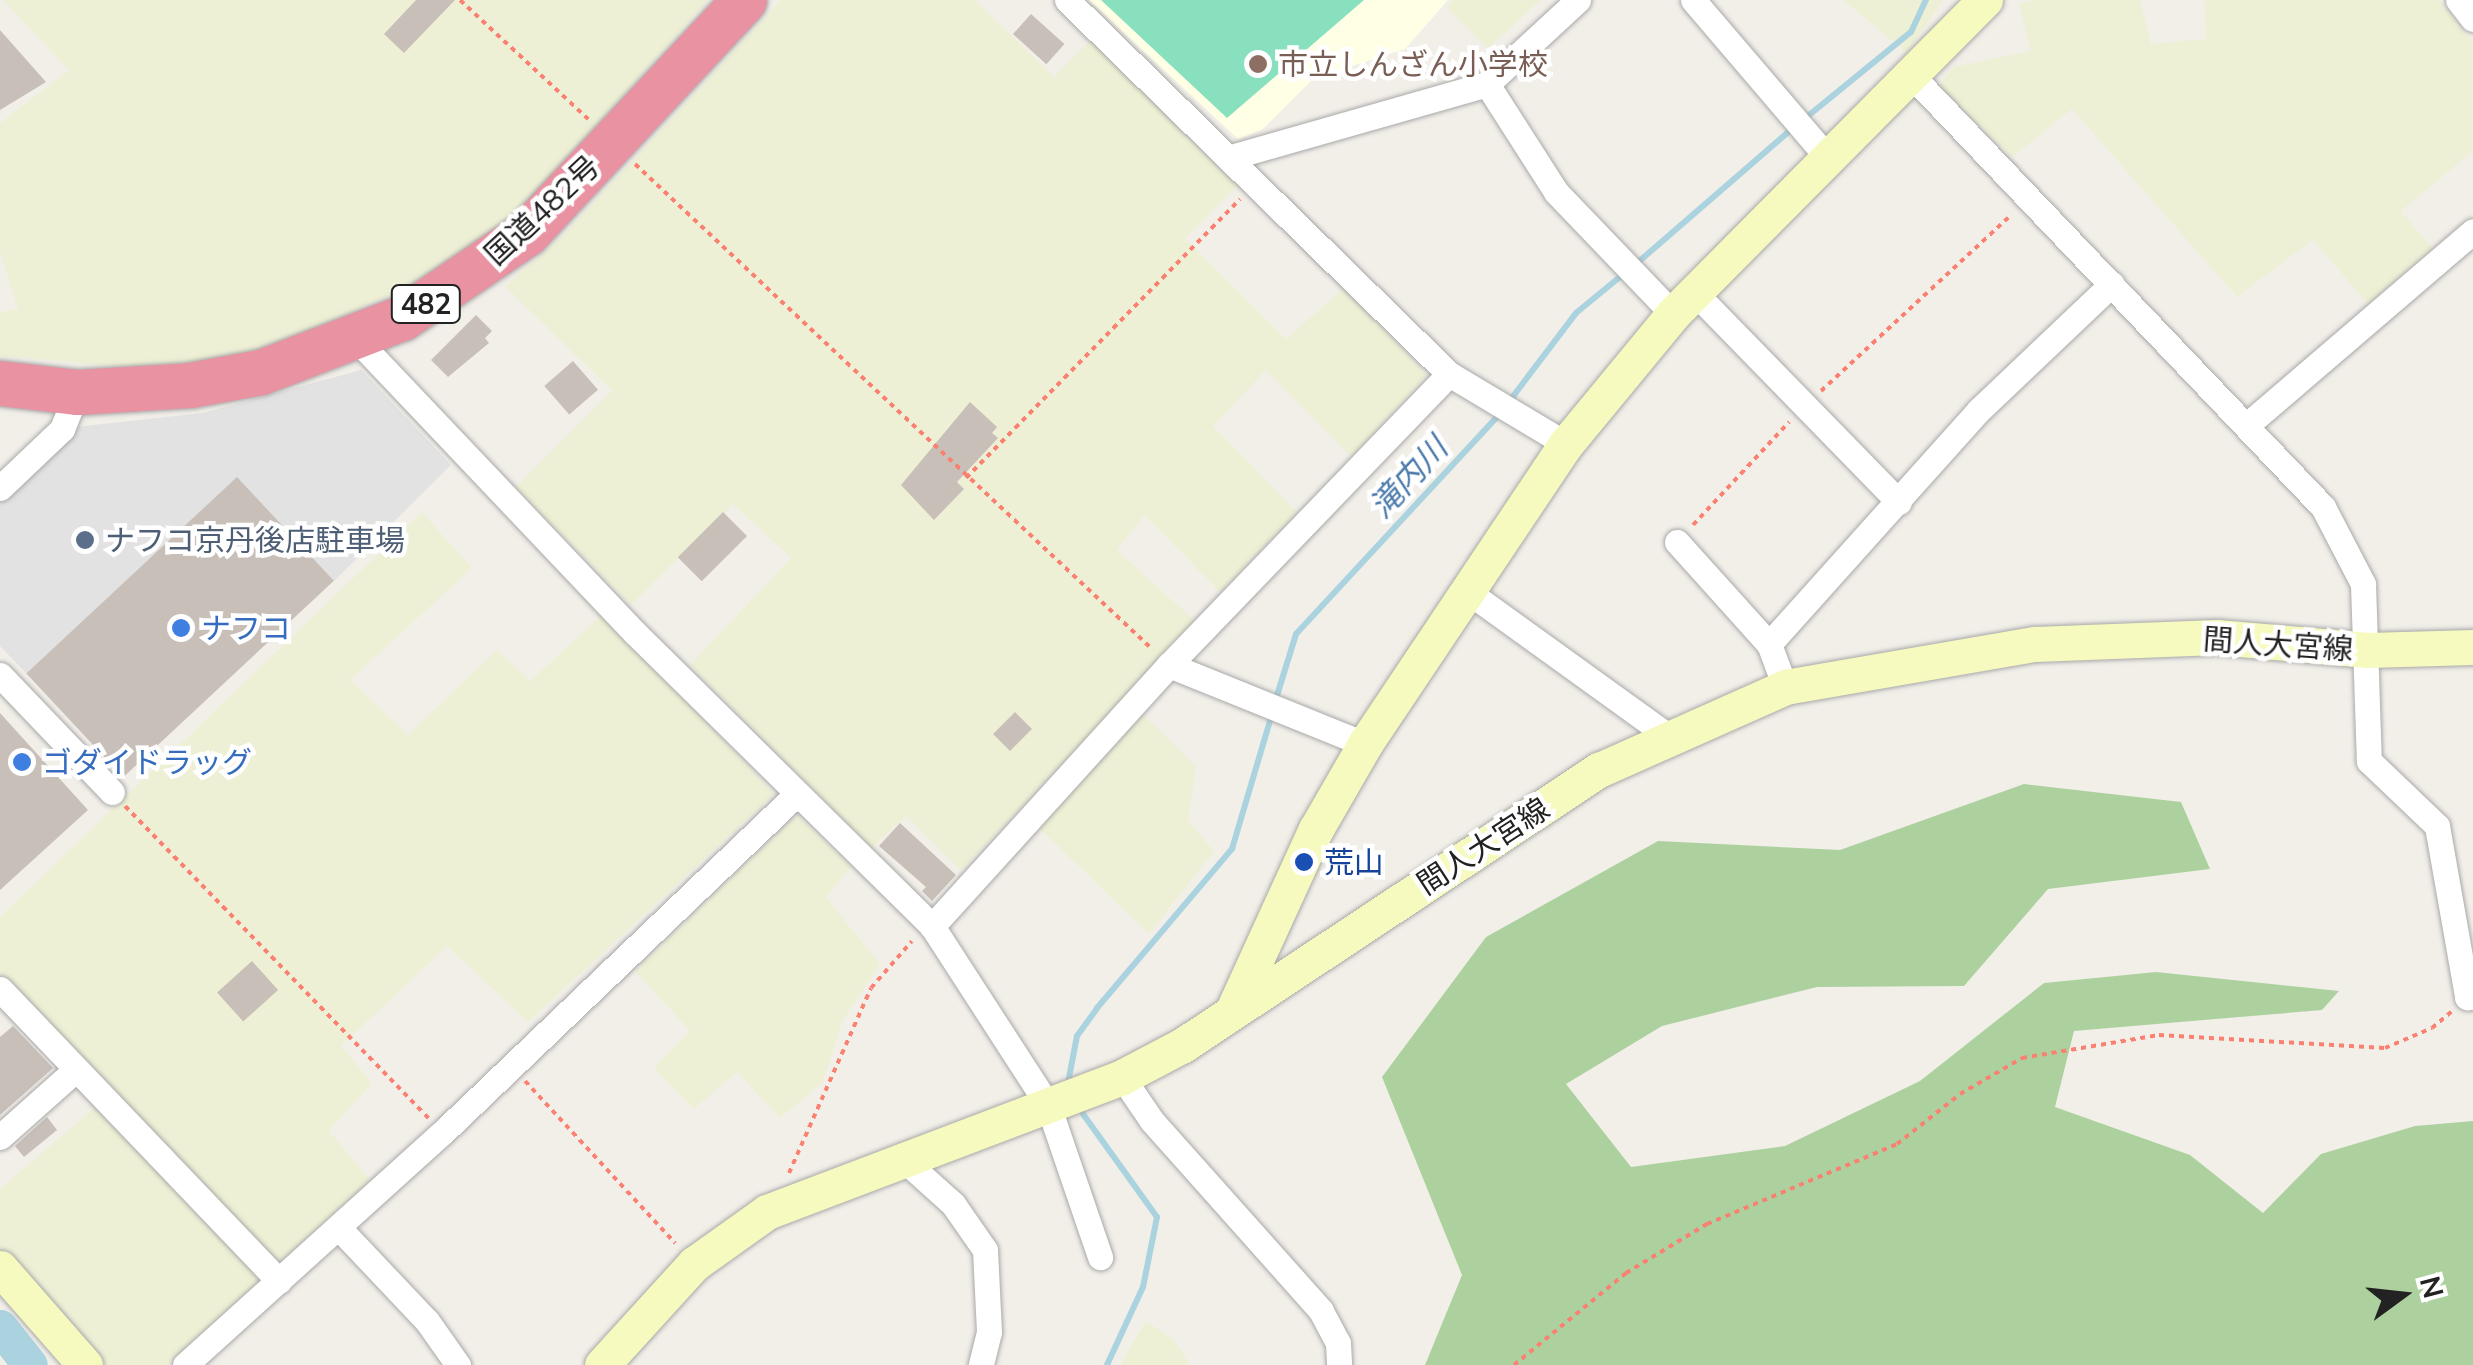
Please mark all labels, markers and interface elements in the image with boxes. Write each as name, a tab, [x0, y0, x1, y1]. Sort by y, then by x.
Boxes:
place label: 市立しんざん小学校	[1278, 46, 1548, 82]
marker: 市立しんざん小学校	[1247, 53, 1269, 75]
street label: 国道482号	[477, 148, 607, 272]
road number: 482	[388, 281, 464, 327]
water label: 滝内川	[1361, 429, 1455, 525]
place label: ナフコ京丹後店駐車場	[105, 522, 405, 558]
marker: ナフコ京丹後店駐車場	[74, 529, 96, 551]
place label: ナフコ	[201, 610, 291, 646]
marker: ナフコ	[170, 617, 192, 639]
street label: 間人大宮線	[2202, 621, 2354, 667]
place label: ゴダイドラッグ	[42, 744, 252, 780]
marker: ゴダイドラッグ	[11, 751, 33, 773]
street label: 間人大宮線	[1410, 790, 1556, 902]
place label: 荒山	[1324, 844, 1384, 880]
marker: 荒山	[1293, 851, 1315, 873]
north arrow	[2353, 1245, 2453, 1345]
text: N	[2413, 1272, 2452, 1302]

